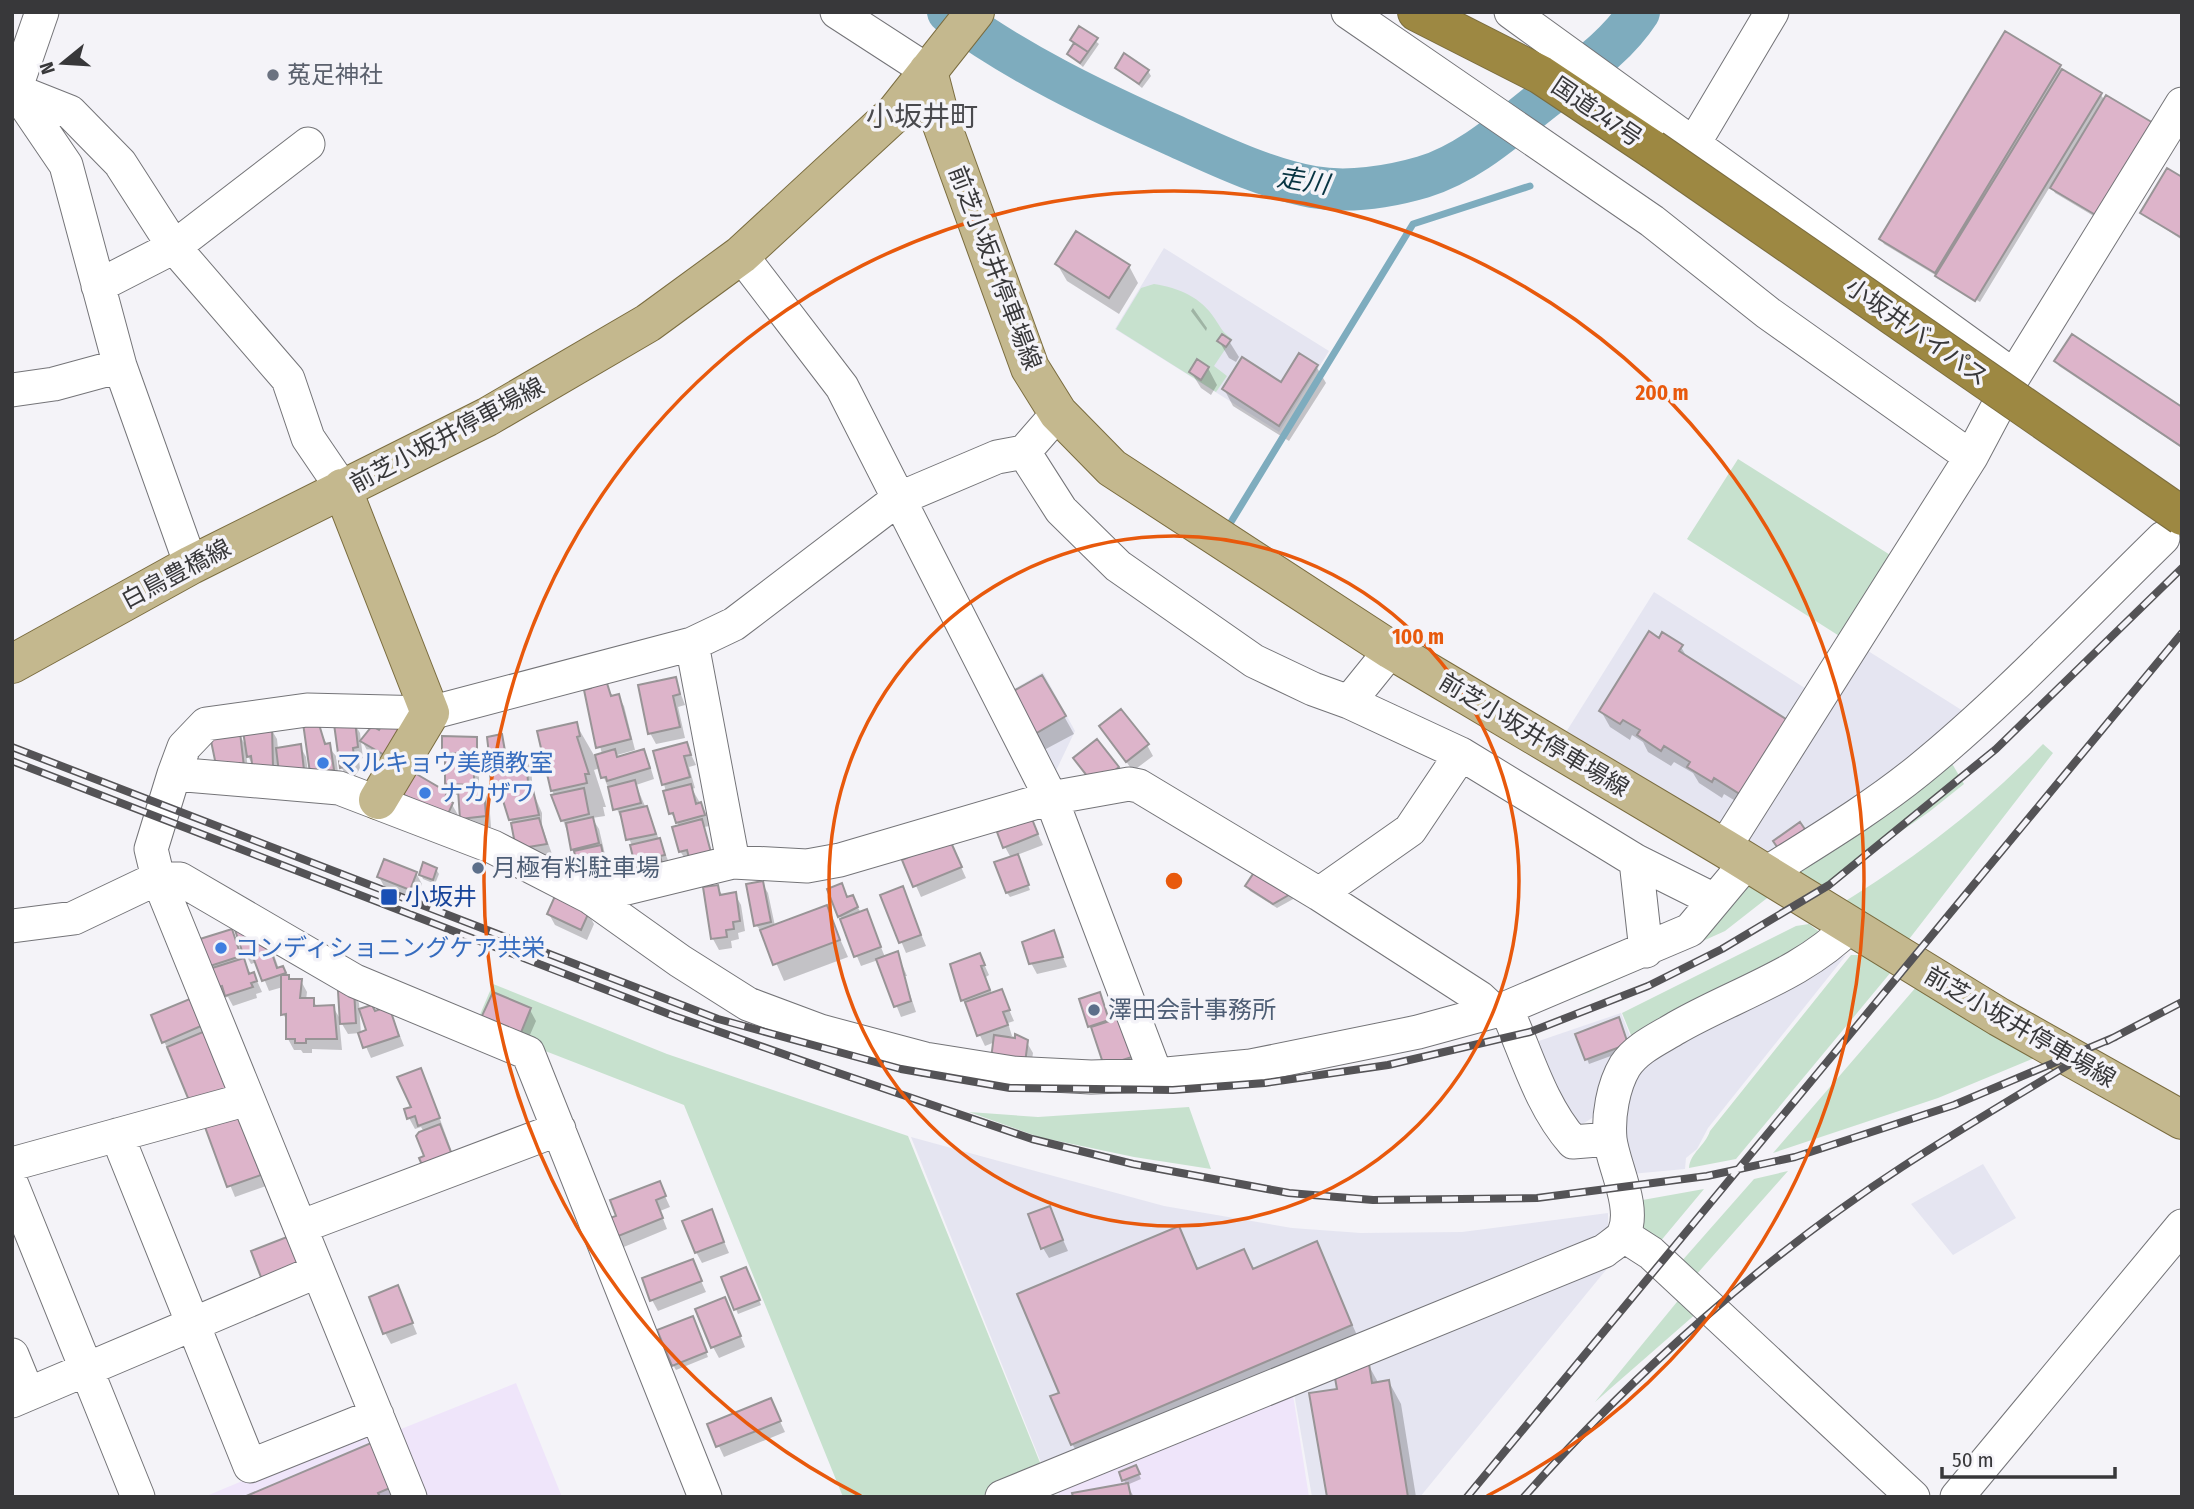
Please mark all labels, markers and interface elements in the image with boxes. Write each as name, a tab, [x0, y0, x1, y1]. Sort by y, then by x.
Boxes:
north arrow	[28, 28, 98, 98]
text: N	[35, 59, 60, 77]
place label: 菟足神社	[287, 61, 383, 89]
marker: 菟足神社	[265, 67, 281, 83]
street label: 国道247号	[1546, 72, 1648, 152]
district label: 小坂井町	[866, 100, 978, 133]
street label: 前芝小坂井停車場線	[943, 162, 1047, 374]
water label: 走川	[1275, 162, 1334, 201]
street label: 小坂井バイパス	[1840, 272, 1994, 392]
street label: 前芝小坂井停車場線	[345, 372, 549, 498]
text: 200 m	[1634, 380, 1689, 406]
street label: 白鳥豊橋線	[116, 533, 236, 615]
text: 100 m	[1392, 624, 1444, 650]
street label: 前芝小坂井停車場線	[1434, 667, 1634, 803]
place label: マルキョウ美顔教室	[337, 749, 553, 777]
marker: マルキョウ美顔教室	[315, 755, 331, 771]
place label: ナカザワ	[439, 779, 535, 807]
marker: ナカザワ	[417, 785, 433, 801]
place label: 月極有料駐車場	[492, 854, 660, 882]
marker: 月極有料駐車場	[470, 860, 486, 876]
centre of rings	[1162, 869, 1186, 893]
place label: 小坂井	[405, 883, 477, 911]
marker: 小坂井	[379, 887, 399, 907]
place label: コンディショニングケア共栄	[235, 934, 545, 962]
marker: コンディショニングケア共栄	[213, 940, 229, 956]
street label: 前芝小坂井停車場線	[1919, 961, 2121, 1093]
place label: 澤田会計事務所	[1108, 996, 1276, 1024]
marker: 澤田会計事務所	[1086, 1002, 1102, 1018]
scale bar	[1942, 1436, 2115, 1480]
text: 50 m	[1952, 1447, 1994, 1473]

